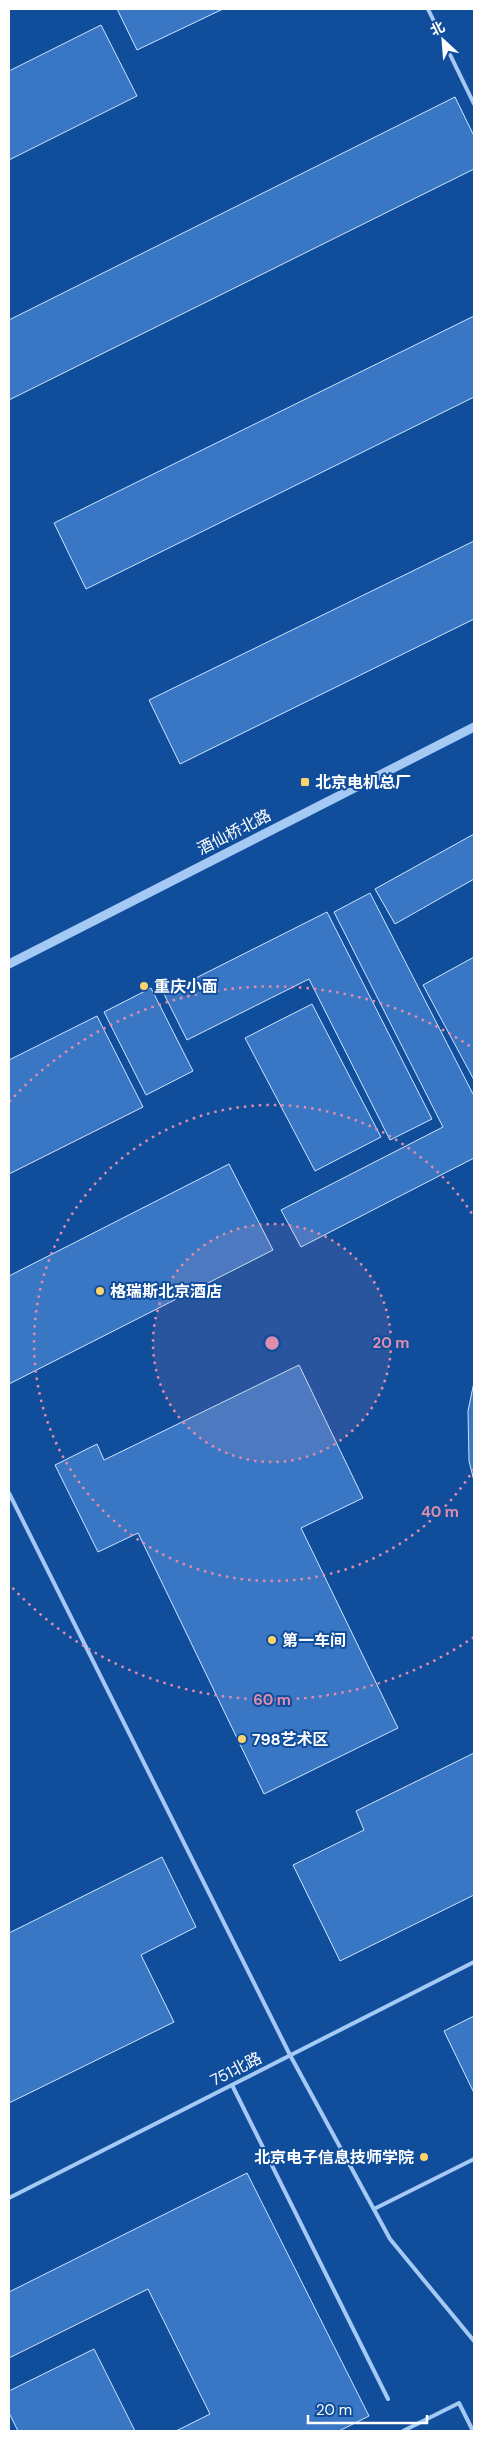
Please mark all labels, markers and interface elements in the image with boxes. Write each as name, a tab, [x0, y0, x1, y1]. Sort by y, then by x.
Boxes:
north arrow	[418, 15, 468, 65]
text: 北	[427, 17, 448, 39]
place label: 北京电机总厂	[315, 772, 411, 793]
marker: 北京电机总厂	[299, 776, 311, 788]
street label: 酒仙桥北路	[194, 804, 274, 860]
place label: 重庆小面	[154, 976, 218, 997]
marker: 重庆小面	[138, 980, 150, 992]
place label: 格瑞斯北京酒店	[110, 1281, 222, 1302]
marker: 格瑞斯北京酒店	[94, 1285, 106, 1297]
text: 20 m	[373, 1333, 409, 1353]
centre of rings	[263, 1334, 281, 1352]
text: 40 m	[421, 1502, 459, 1522]
place label: 第一车间	[282, 1630, 346, 1651]
marker: 第一车间	[266, 1634, 278, 1646]
text: 60 m	[253, 1690, 291, 1710]
place label: 798艺术区	[252, 1729, 329, 1750]
marker: 798艺术区	[236, 1733, 248, 1745]
street label: 751北路	[207, 2047, 265, 2091]
place label: 北京电子信息技师学院	[254, 2147, 414, 2168]
marker: 北京电子信息技师学院	[418, 2151, 430, 2163]
scale bar	[308, 2392, 427, 2424]
text: 20 m	[316, 2400, 352, 2420]

